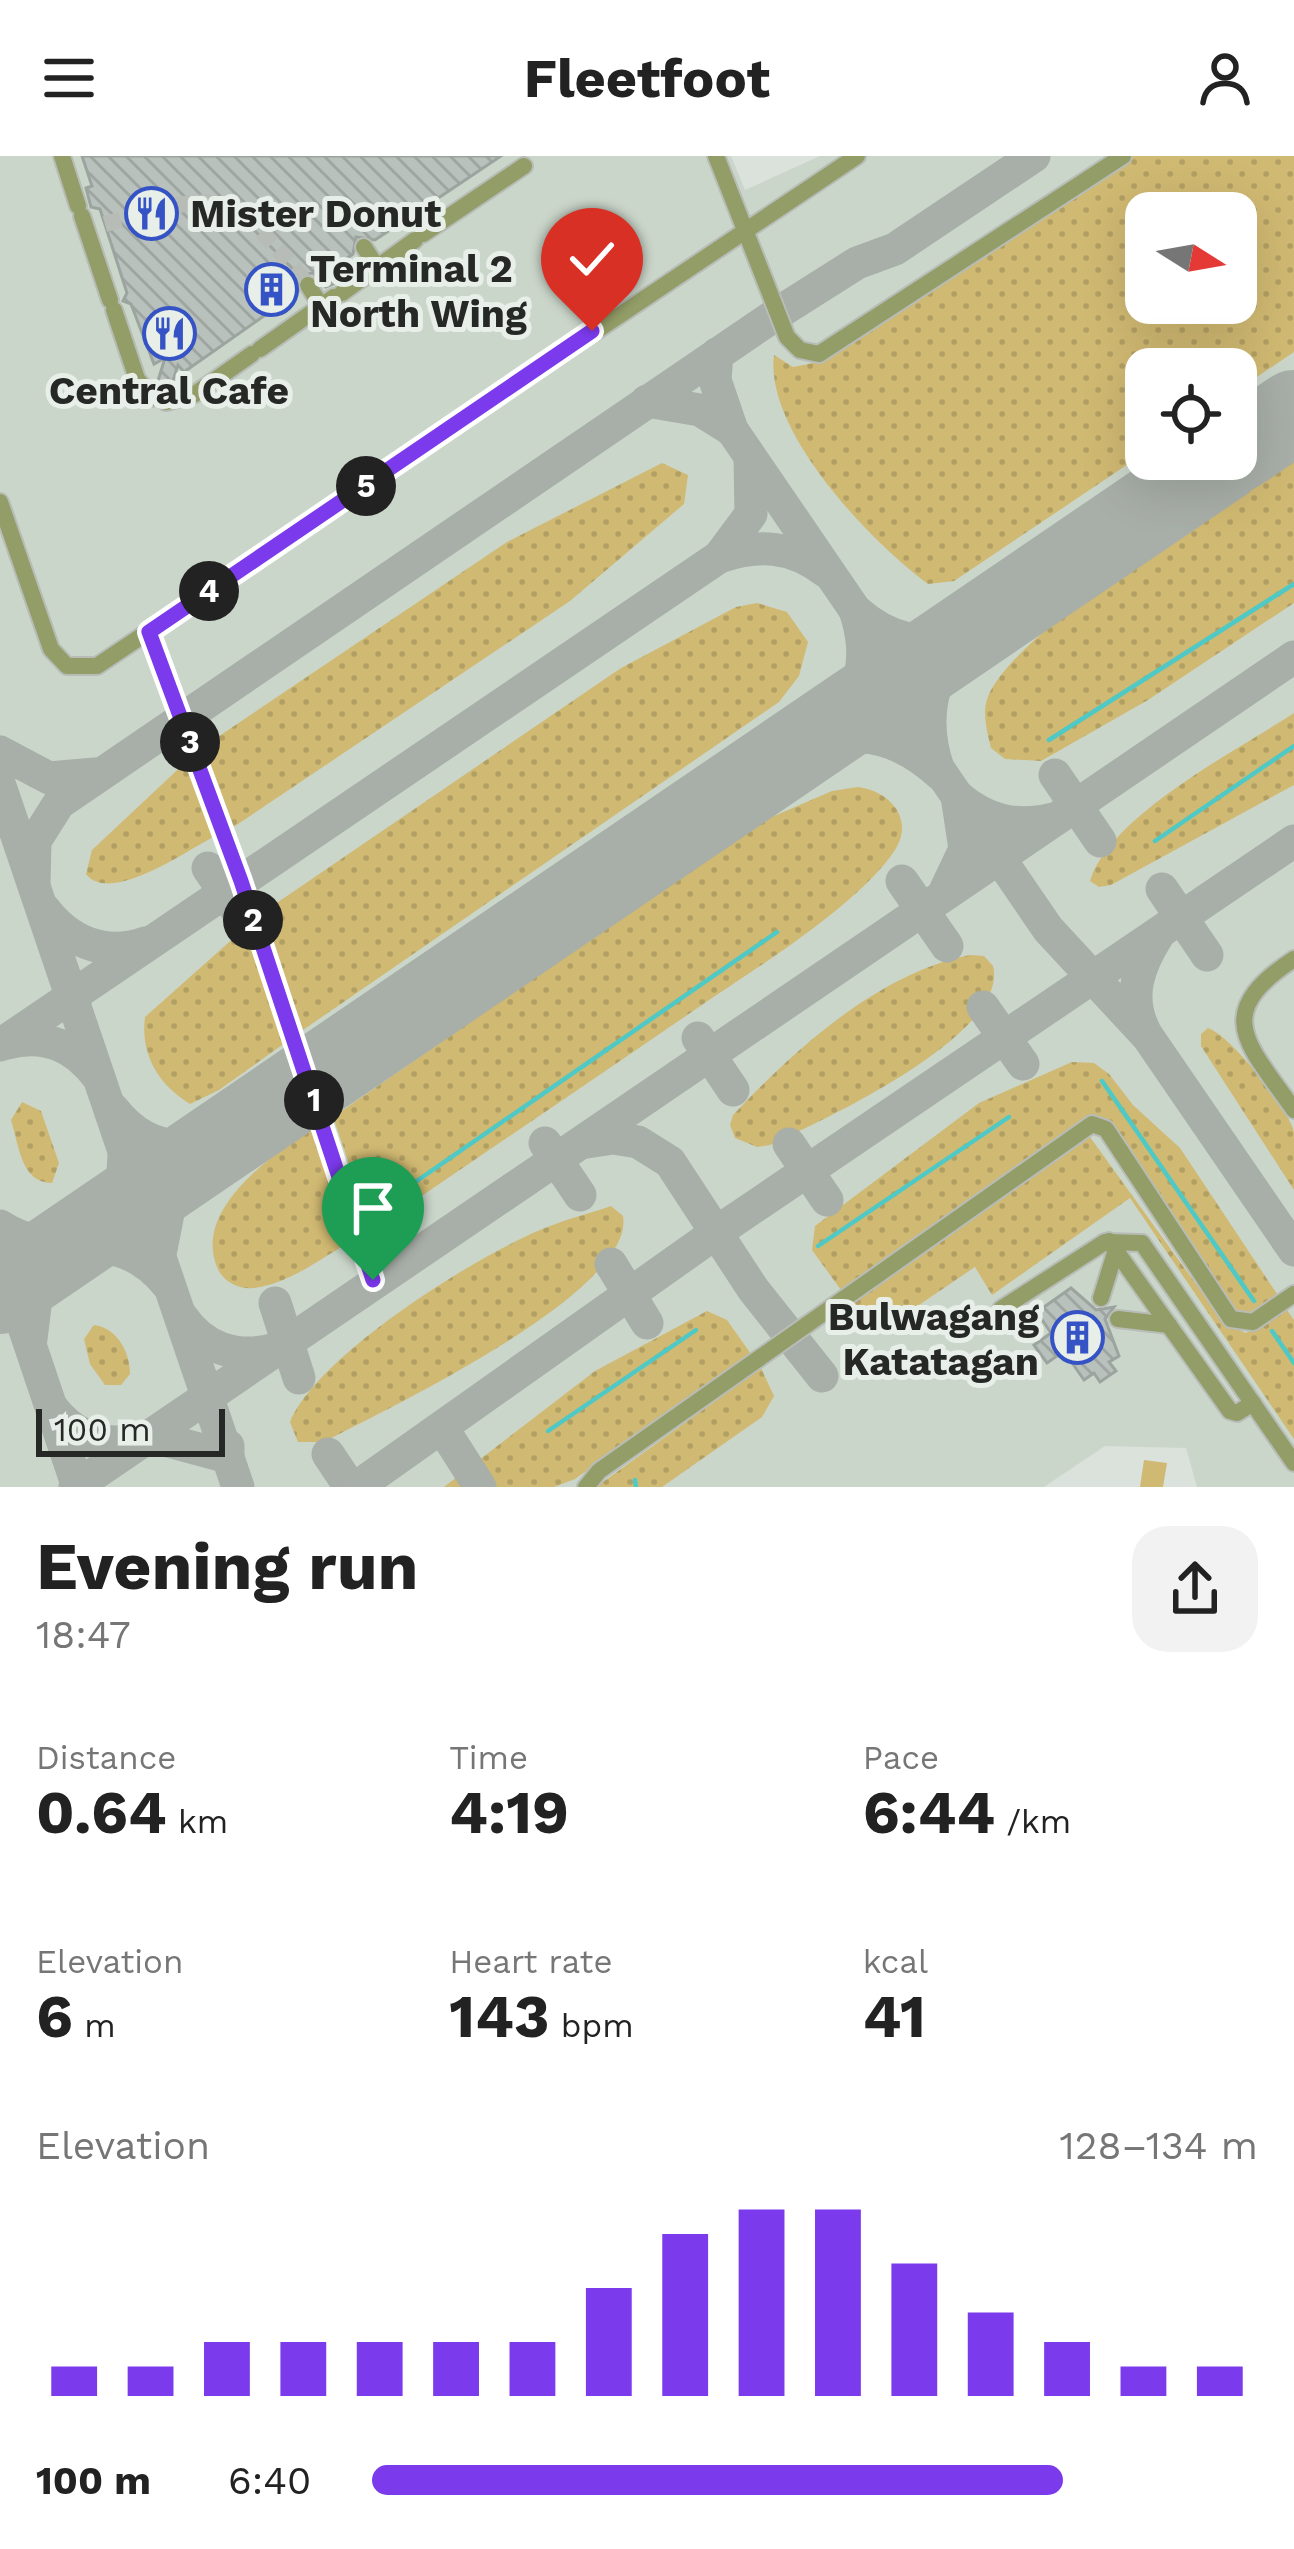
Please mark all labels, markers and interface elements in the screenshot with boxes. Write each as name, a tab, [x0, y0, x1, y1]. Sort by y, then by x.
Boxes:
icon: menu	[36, 45, 102, 111]
icon: person	[1192, 45, 1258, 111]
text: Fleetfoot	[524, 47, 770, 110]
restaurant icon: Mister Donut	[123, 185, 179, 241]
place label: Mister Donut	[190, 191, 441, 236]
north arrow	[1125, 192, 1257, 324]
map controls	[1125, 192, 1257, 480]
pin	[541, 208, 643, 331]
icon: check	[559, 226, 625, 292]
place label: Terminal 2 North Wing	[310, 246, 527, 336]
building icon: Terminal 2 North Wing	[243, 262, 299, 318]
restaurant icon: Central Cafe	[141, 305, 197, 361]
button: locate	[1125, 348, 1257, 480]
place label: Central Cafe	[49, 368, 289, 413]
pin: 5	[336, 456, 396, 516]
text: 5	[356, 466, 376, 505]
pin: 4	[179, 561, 239, 621]
text: 4	[198, 571, 220, 610]
pin: 3	[160, 712, 220, 772]
text: 3	[180, 722, 200, 761]
pin: 2	[223, 890, 283, 950]
text: 2	[243, 900, 263, 939]
pin: 1	[284, 1070, 344, 1130]
text: 1	[307, 1080, 321, 1119]
pin	[322, 1157, 424, 1280]
icon: arrive	[340, 1175, 406, 1241]
place label: Bulwagang Katatagan	[828, 1294, 1039, 1384]
building icon: Bulwagang Katatagan	[1050, 1310, 1106, 1366]
scale bar	[36, 1403, 225, 1456]
text: 100 m	[54, 1410, 151, 1449]
button: share	[1132, 1526, 1258, 1652]
text: Evening run	[36, 1528, 418, 1605]
text: 18:47	[36, 1612, 131, 1657]
text: Distance	[36, 1738, 176, 1777]
text: Time	[449, 1738, 528, 1777]
text: Pace	[863, 1738, 939, 1777]
text: 0.64	[36, 1777, 167, 1848]
text: 4:19	[449, 1777, 569, 1848]
text: 6:44	[863, 1777, 995, 1848]
text: km	[167, 1802, 228, 1841]
text: /km	[995, 1802, 1071, 1841]
text: Elevation	[36, 1942, 183, 1981]
text: Heart rate	[449, 1942, 612, 1981]
text: kcal	[863, 1942, 928, 1981]
text: 6	[36, 1981, 73, 2052]
text: 143	[449, 1981, 550, 2052]
text: 41	[863, 1981, 926, 2052]
text: m	[73, 2006, 116, 2045]
text: bpm	[550, 2006, 634, 2045]
text: Elevation	[36, 2123, 210, 2168]
text: 128–134 m	[1059, 2123, 1258, 2168]
text: 100 m	[36, 2458, 151, 2503]
text: 6:40	[228, 2458, 311, 2503]

